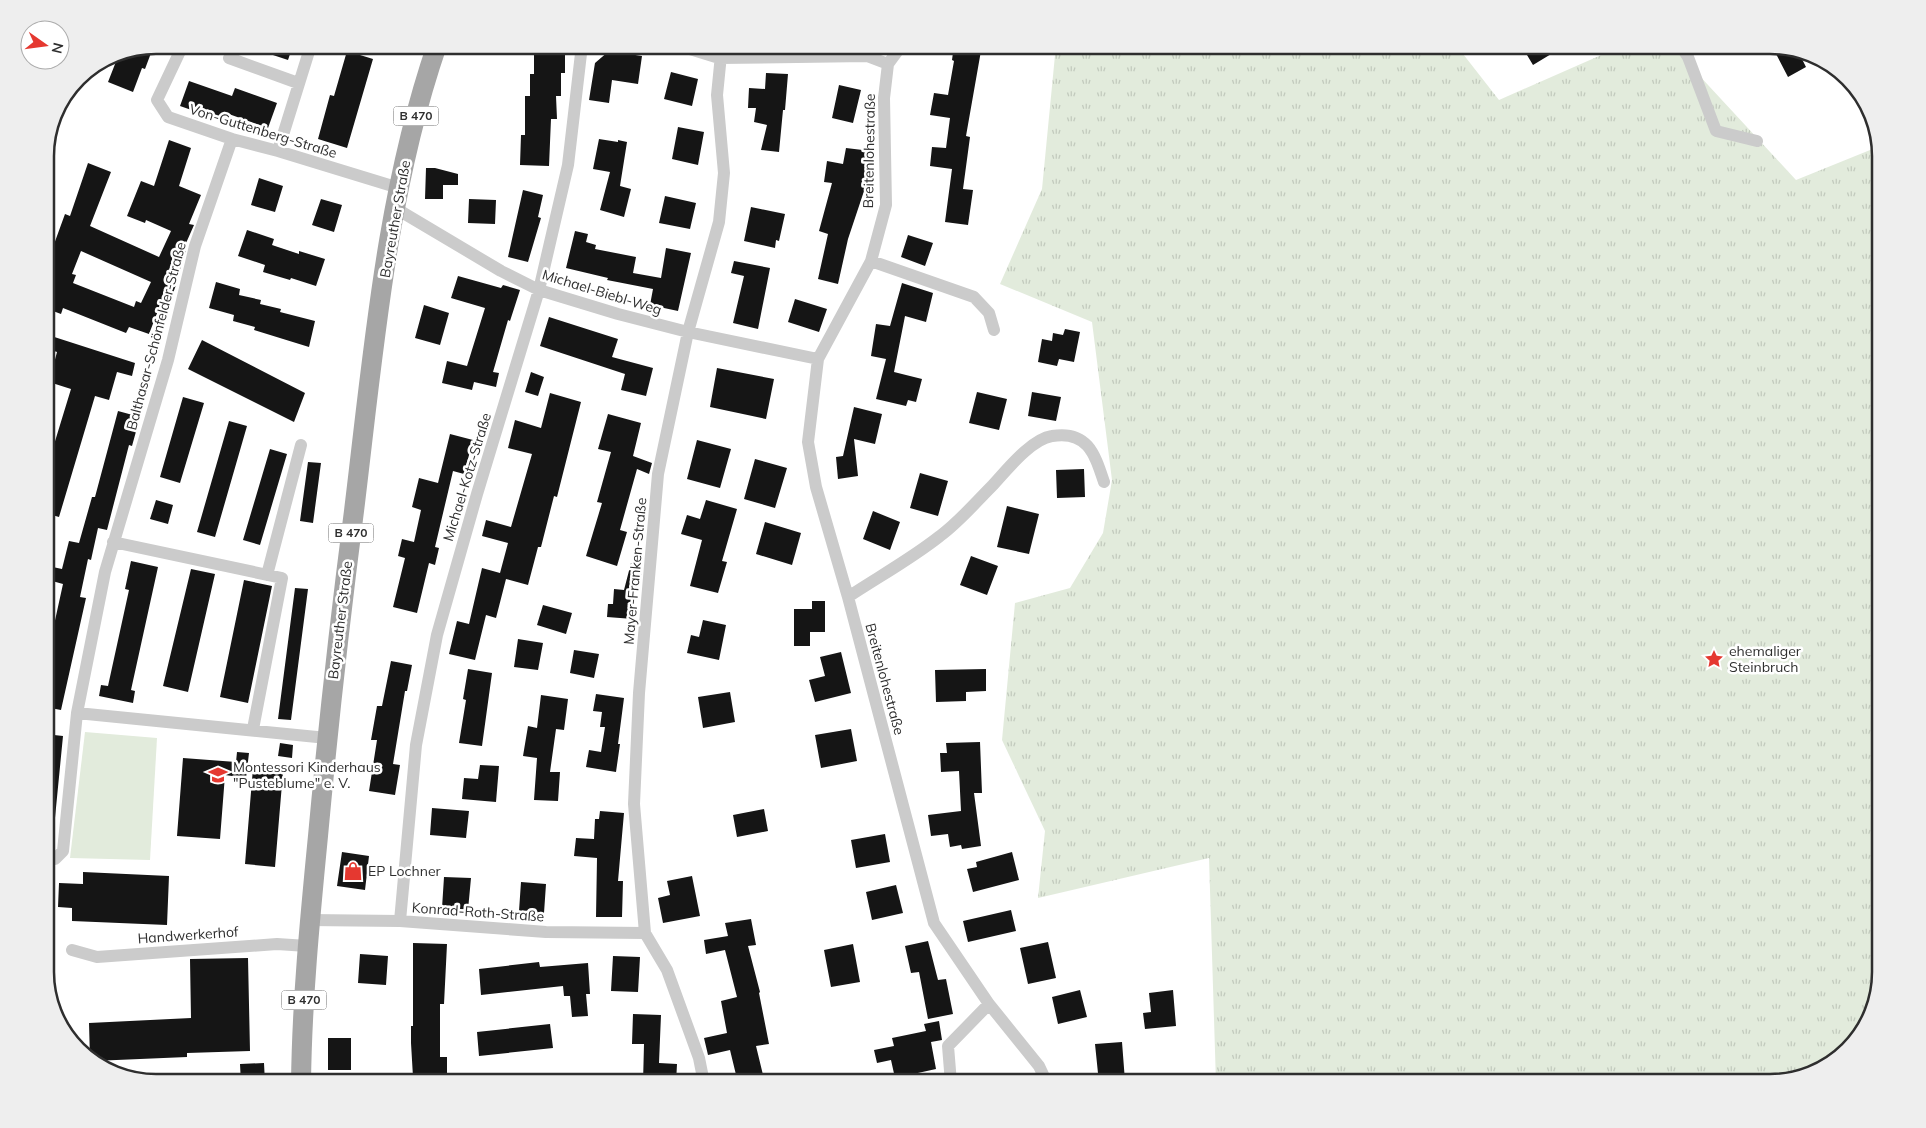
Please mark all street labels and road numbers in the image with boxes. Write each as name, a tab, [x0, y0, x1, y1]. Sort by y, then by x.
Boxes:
street label: Breitenlohestraße	[859, 93, 879, 209]
street label: Von-Guttenberg-Straße	[187, 100, 339, 162]
road number: B 470	[394, 106, 438, 125]
street label: Bayreuther Straße	[376, 159, 414, 279]
street label: Balthasar-Schönfelder-Straße	[122, 240, 190, 432]
street label: Michael-Biebl-Weg	[540, 265, 664, 319]
street label: Michael-Kotz-Straße	[439, 411, 495, 543]
street label: Mayer-Franken-Straße	[620, 497, 650, 645]
road number: B 470	[328, 524, 374, 542]
street label: Bayreuther Straße	[324, 560, 356, 680]
street label: Breitenlohestraße	[861, 621, 909, 737]
street label: Konrad-Roth-Straße	[411, 898, 545, 926]
street label: Handwerkerhof	[137, 922, 239, 948]
road number: B 470	[282, 990, 326, 1010]

